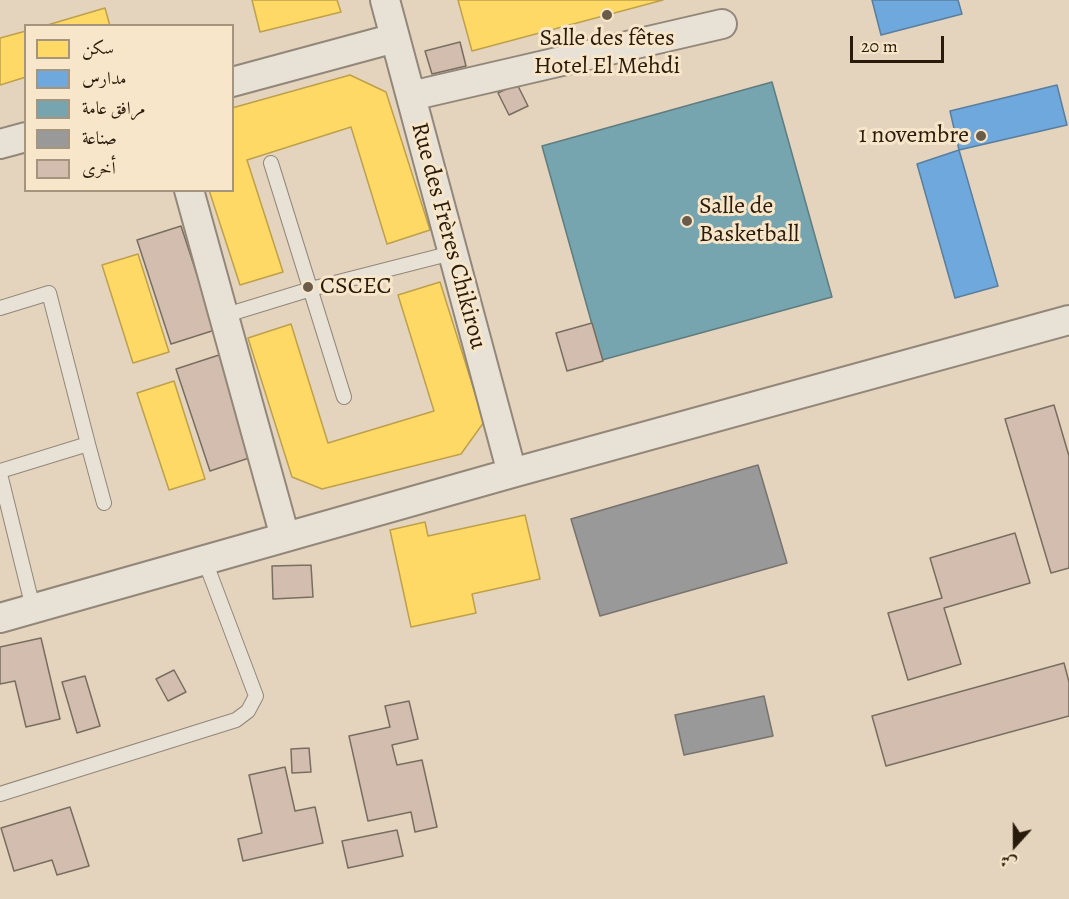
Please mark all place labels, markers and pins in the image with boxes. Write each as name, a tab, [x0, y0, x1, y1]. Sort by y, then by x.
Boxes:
marker: Salle des fêtes Hotel El Mehdi	[600, 8, 614, 22]
place label: Salle des fêtes Hotel El Mehdi	[534, 25, 680, 81]
place label: 1 novembre	[858, 122, 969, 150]
marker: 1 novembre	[974, 129, 988, 143]
place label: Salle de Basketball	[699, 193, 799, 249]
marker: Salle de Basketball	[680, 214, 694, 228]
place label: CSCEC	[320, 273, 391, 301]
marker: CSCEC	[301, 280, 315, 294]

